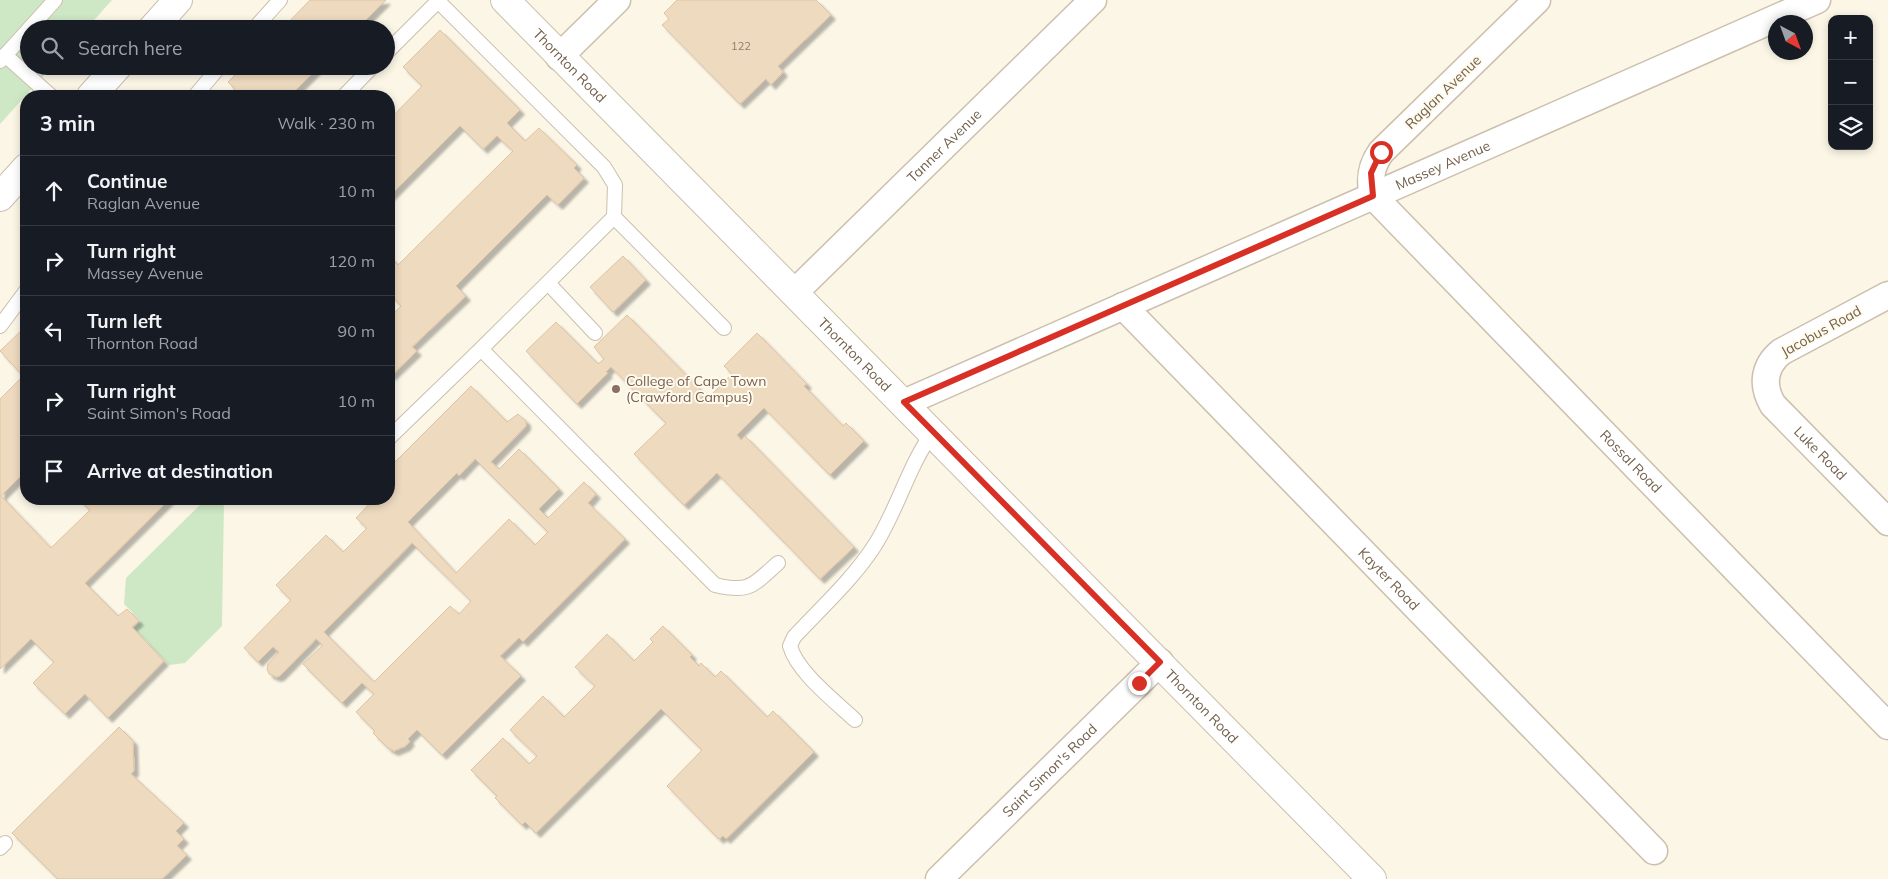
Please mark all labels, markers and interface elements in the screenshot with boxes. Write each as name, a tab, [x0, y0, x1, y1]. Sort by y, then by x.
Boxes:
north arrow	[1768, 15, 1813, 60]
map controls	[1828, 15, 1873, 150]
button: +	[1828, 15, 1873, 60]
search box	[20, 20, 395, 75]
street label: Thornton Road	[529, 25, 610, 106]
icon: search	[38, 34, 66, 62]
text: Search here	[78, 36, 182, 60]
house number: 122	[731, 39, 751, 53]
street label: Raglan Avenue	[1401, 51, 1485, 133]
button: −	[1828, 60, 1873, 105]
street label: Tanner Avenue	[903, 105, 985, 186]
button: layers	[1828, 105, 1873, 150]
text: 3 min	[40, 110, 95, 136]
text: Walk · 230 m	[277, 113, 375, 133]
street label: Massey Avenue	[1393, 136, 1493, 194]
route start	[1370, 141, 1393, 164]
text: Continue	[87, 169, 167, 193]
icon: ahead	[40, 177, 68, 205]
text: 10 m	[338, 181, 375, 201]
text: Raglan Avenue	[87, 193, 200, 213]
text: Turn right	[87, 239, 176, 263]
icon: right	[40, 247, 68, 275]
text: 120 m	[328, 251, 375, 271]
text: Massey Avenue	[87, 263, 203, 283]
street label: Jacobus Road	[1778, 302, 1864, 360]
text: Turn left	[87, 309, 162, 333]
street label: Thornton Road	[814, 314, 895, 395]
icon: left	[40, 317, 68, 345]
text: 90 m	[338, 321, 375, 341]
text: Thornton Road	[87, 333, 198, 353]
place label: College of Cape Town (Crawford Campus)	[626, 372, 766, 406]
text: Turn right	[87, 379, 176, 403]
marker: College of Cape Town (Crawford Campus)	[610, 383, 622, 395]
icon: right	[40, 387, 68, 415]
text: 10 m	[338, 391, 375, 411]
text: Saint Simon's Road	[87, 403, 231, 423]
street label: Luke Road	[1790, 423, 1851, 484]
street label: Rossal Road	[1596, 426, 1666, 497]
icon: arrive	[40, 457, 68, 485]
text: Arrive at destination	[87, 459, 273, 483]
street label: Kayter Road	[1354, 544, 1423, 614]
street label: Thornton Road	[1161, 665, 1242, 747]
route end	[1128, 672, 1151, 695]
street label: Saint Simon's Road	[998, 720, 1101, 821]

